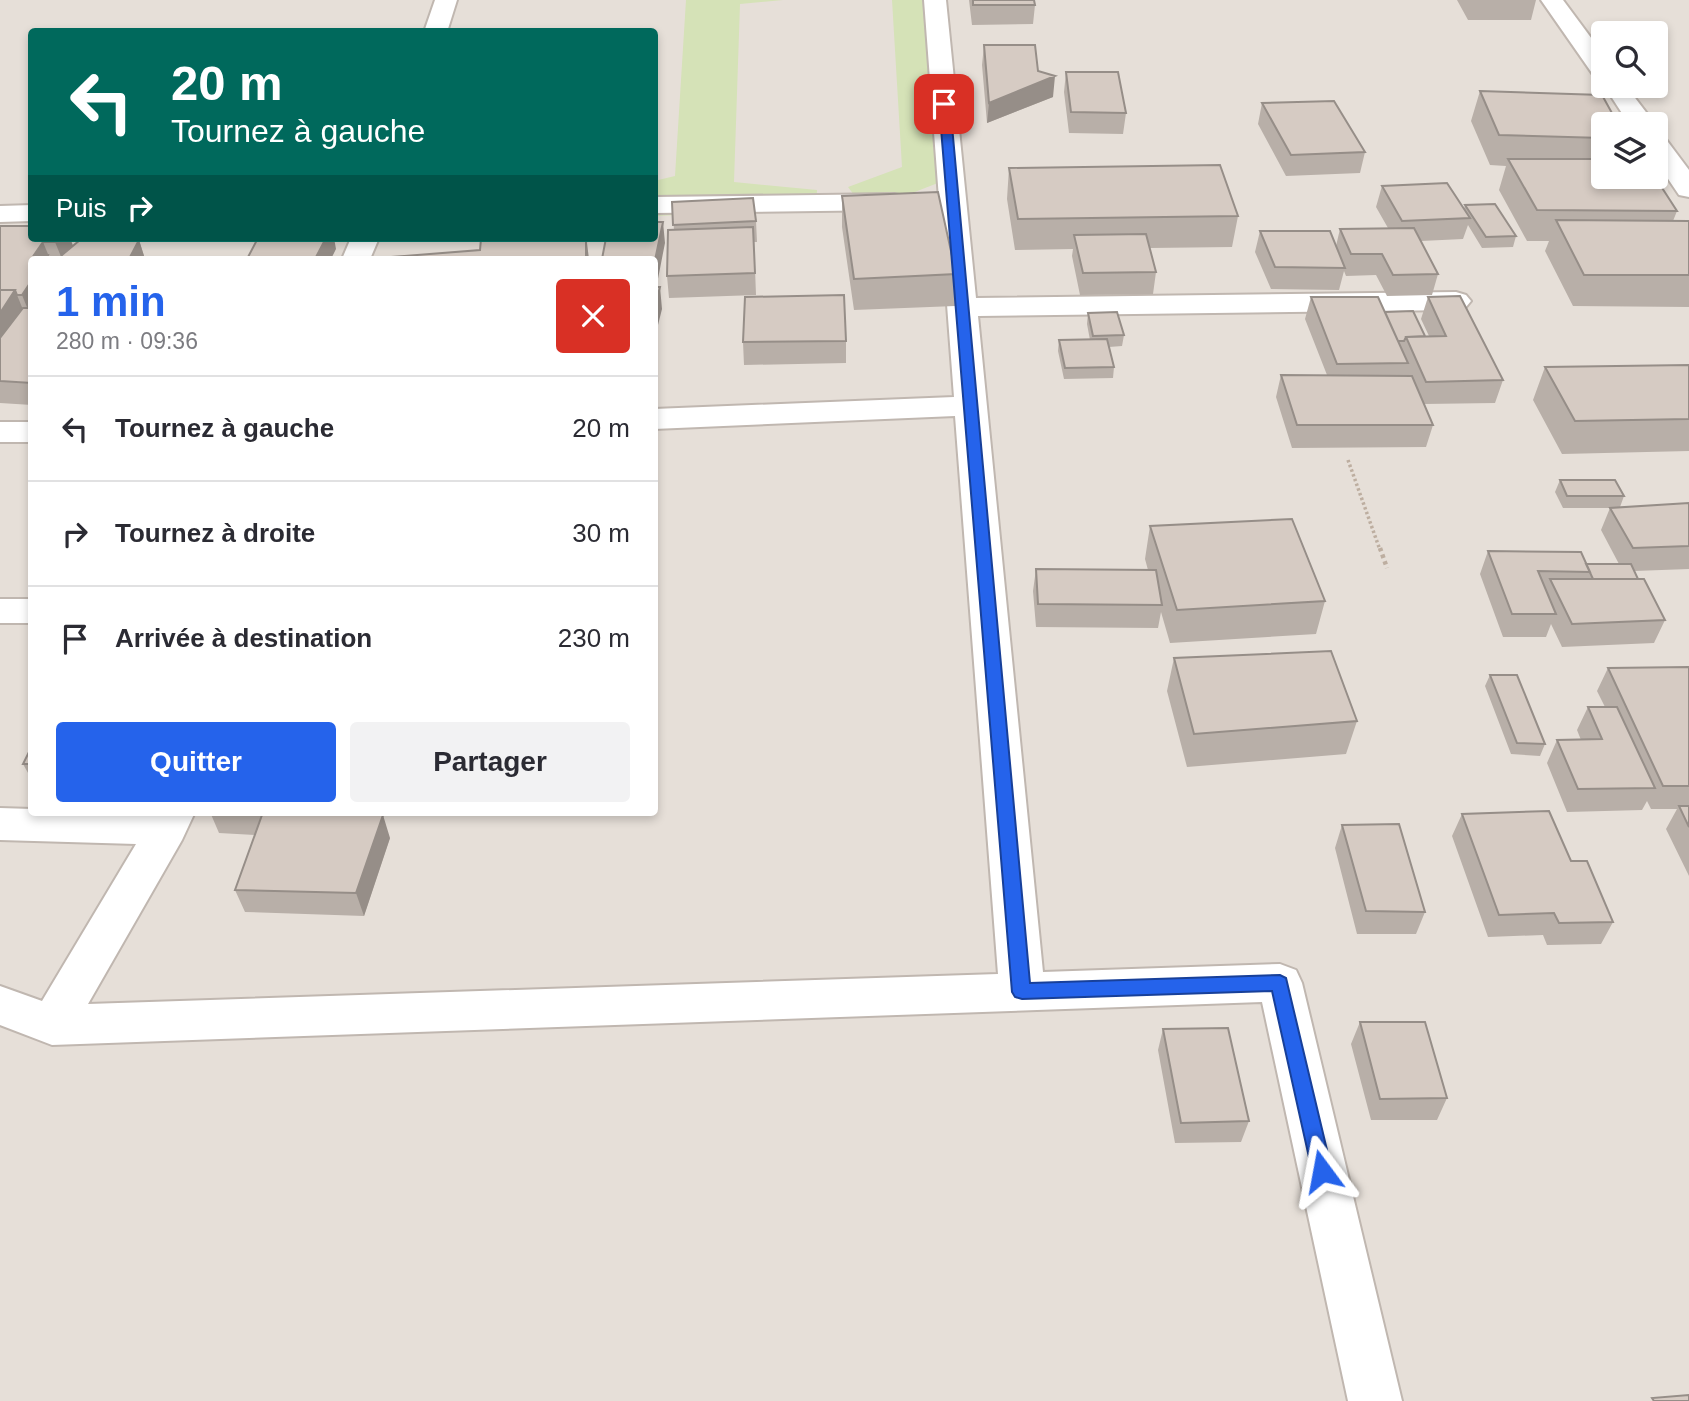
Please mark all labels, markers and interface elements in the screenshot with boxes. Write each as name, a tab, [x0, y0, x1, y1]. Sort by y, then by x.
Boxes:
map controls	[1591, 21, 1668, 189]
button: search	[1591, 21, 1668, 98]
icon: left	[56, 56, 147, 147]
text: 20 m	[171, 56, 283, 110]
pin	[914, 74, 974, 134]
icon: arrive	[925, 85, 963, 123]
button: layers	[1591, 112, 1668, 189]
text: Tournez à gauche	[171, 113, 425, 149]
icon: right	[121, 189, 159, 227]
text: Puis	[56, 193, 107, 223]
text: 1 min	[56, 278, 166, 325]
button: close	[556, 279, 630, 353]
text: 280 m · 09:36	[56, 328, 198, 354]
icon: left	[56, 410, 94, 448]
text: Tournez à gauche	[115, 413, 334, 443]
text: 20 m	[572, 413, 630, 443]
icon: right	[56, 515, 94, 553]
text: Tournez à droite	[115, 518, 315, 548]
text: 30 m	[572, 518, 630, 548]
icon: arrive	[56, 620, 94, 658]
text: Arrivée à destination	[115, 623, 372, 653]
text: 230 m	[558, 623, 630, 653]
button: Quitter	[56, 722, 336, 802]
button: Partager	[350, 722, 630, 802]
position arrow	[1285, 1134, 1359, 1208]

